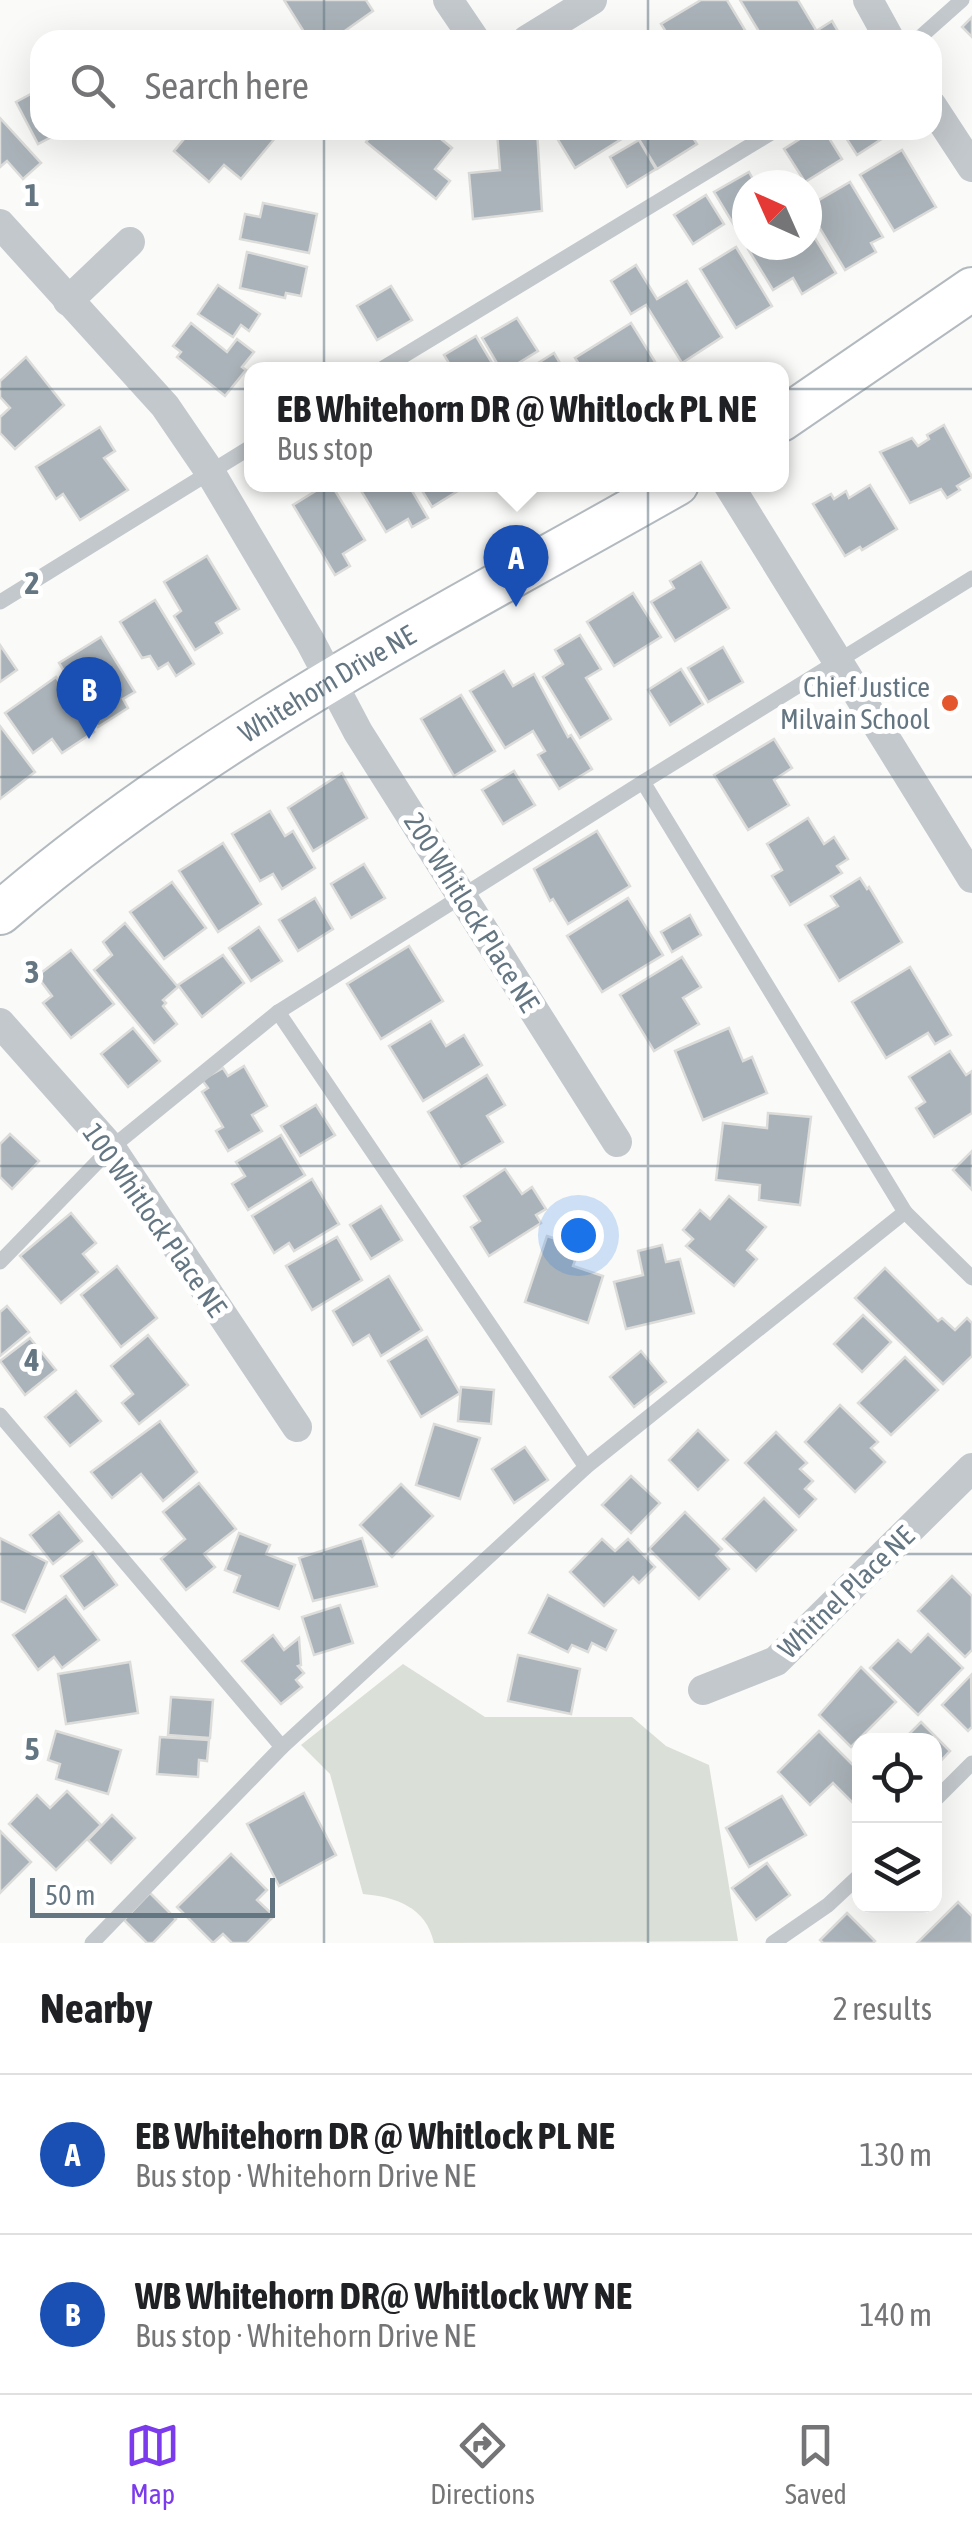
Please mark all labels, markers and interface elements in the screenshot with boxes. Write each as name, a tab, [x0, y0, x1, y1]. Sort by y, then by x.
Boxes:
search box	[30, 30, 942, 140]
icon: search	[65, 58, 120, 113]
text: Search here	[145, 64, 309, 107]
north arrow	[732, 170, 822, 260]
text: 1	[24, 176, 40, 213]
popup	[244, 362, 789, 492]
text: EB Whitehorn DR @ Whitlock PL NE	[277, 387, 756, 430]
text: Bus stop	[277, 430, 373, 467]
pin: A	[484, 524, 548, 607]
text: 2	[24, 564, 40, 601]
street label: Whitehorn Drive NE	[233, 618, 421, 749]
pin: B	[56, 656, 122, 739]
place label: Chief Justice Milvain School	[780, 671, 931, 735]
marker: Chief Justice Milvain School	[939, 692, 961, 714]
street label: 200 Whitlock Place NE	[398, 807, 546, 1017]
text: 3	[24, 953, 40, 990]
street label: 100 Whitlock Place NE	[76, 1117, 234, 1323]
your location	[553, 1210, 604, 1261]
text: 4	[23, 1341, 40, 1378]
street label: Whitnel Place NE	[772, 1520, 920, 1664]
text: 5	[24, 1730, 40, 1767]
map controls	[852, 1733, 942, 1913]
button: locate	[852, 1733, 942, 1823]
button: layers	[852, 1823, 942, 1913]
scale bar	[30, 1873, 275, 1918]
text: 50 m	[45, 1879, 95, 1911]
text: Nearby	[40, 1984, 153, 2032]
text: 2 results	[833, 1990, 932, 2027]
text: EB Whitehorn DR @ Whitlock PL NE	[135, 2114, 615, 2157]
text: A	[65, 2136, 80, 2173]
text: 130 m	[859, 2136, 932, 2173]
text: Bus stop · Whitehorn Drive NE	[135, 2157, 476, 2194]
text: WB Whitehorn DR@ Whitlock WY NE	[135, 2274, 632, 2317]
text: B	[65, 2296, 80, 2333]
text: 140 m	[859, 2296, 932, 2333]
text: Bus stop · Whitehorn Drive NE	[135, 2317, 476, 2354]
tab: Map	[125, 2418, 180, 2510]
tab: Directions	[430, 2418, 535, 2510]
tab: Saved	[785, 2418, 847, 2510]

